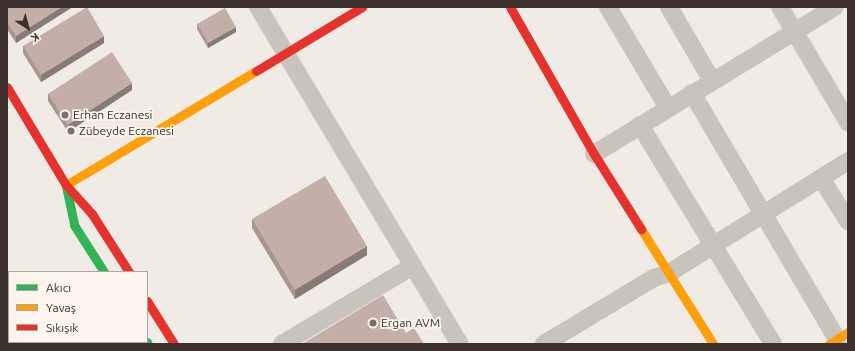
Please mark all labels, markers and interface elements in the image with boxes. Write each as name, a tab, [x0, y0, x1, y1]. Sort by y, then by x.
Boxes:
north arrow	[8, 8, 48, 48]
text: K	[29, 31, 42, 45]
place label: Erhan Eczanesi	[73, 108, 152, 122]
marker: Erhan Eczanesi	[60, 110, 70, 120]
place label: Zübeyde Eczanesi	[79, 124, 174, 138]
marker: Zübeyde Eczanesi	[66, 126, 76, 136]
legend	[8, 271, 148, 343]
text: Akıcı	[46, 281, 71, 294]
text: Yavaş	[46, 301, 76, 314]
place label: Ergan AVM	[381, 316, 440, 330]
marker: Ergan AVM	[368, 318, 378, 328]
text: Sıkışık	[46, 321, 78, 334]

